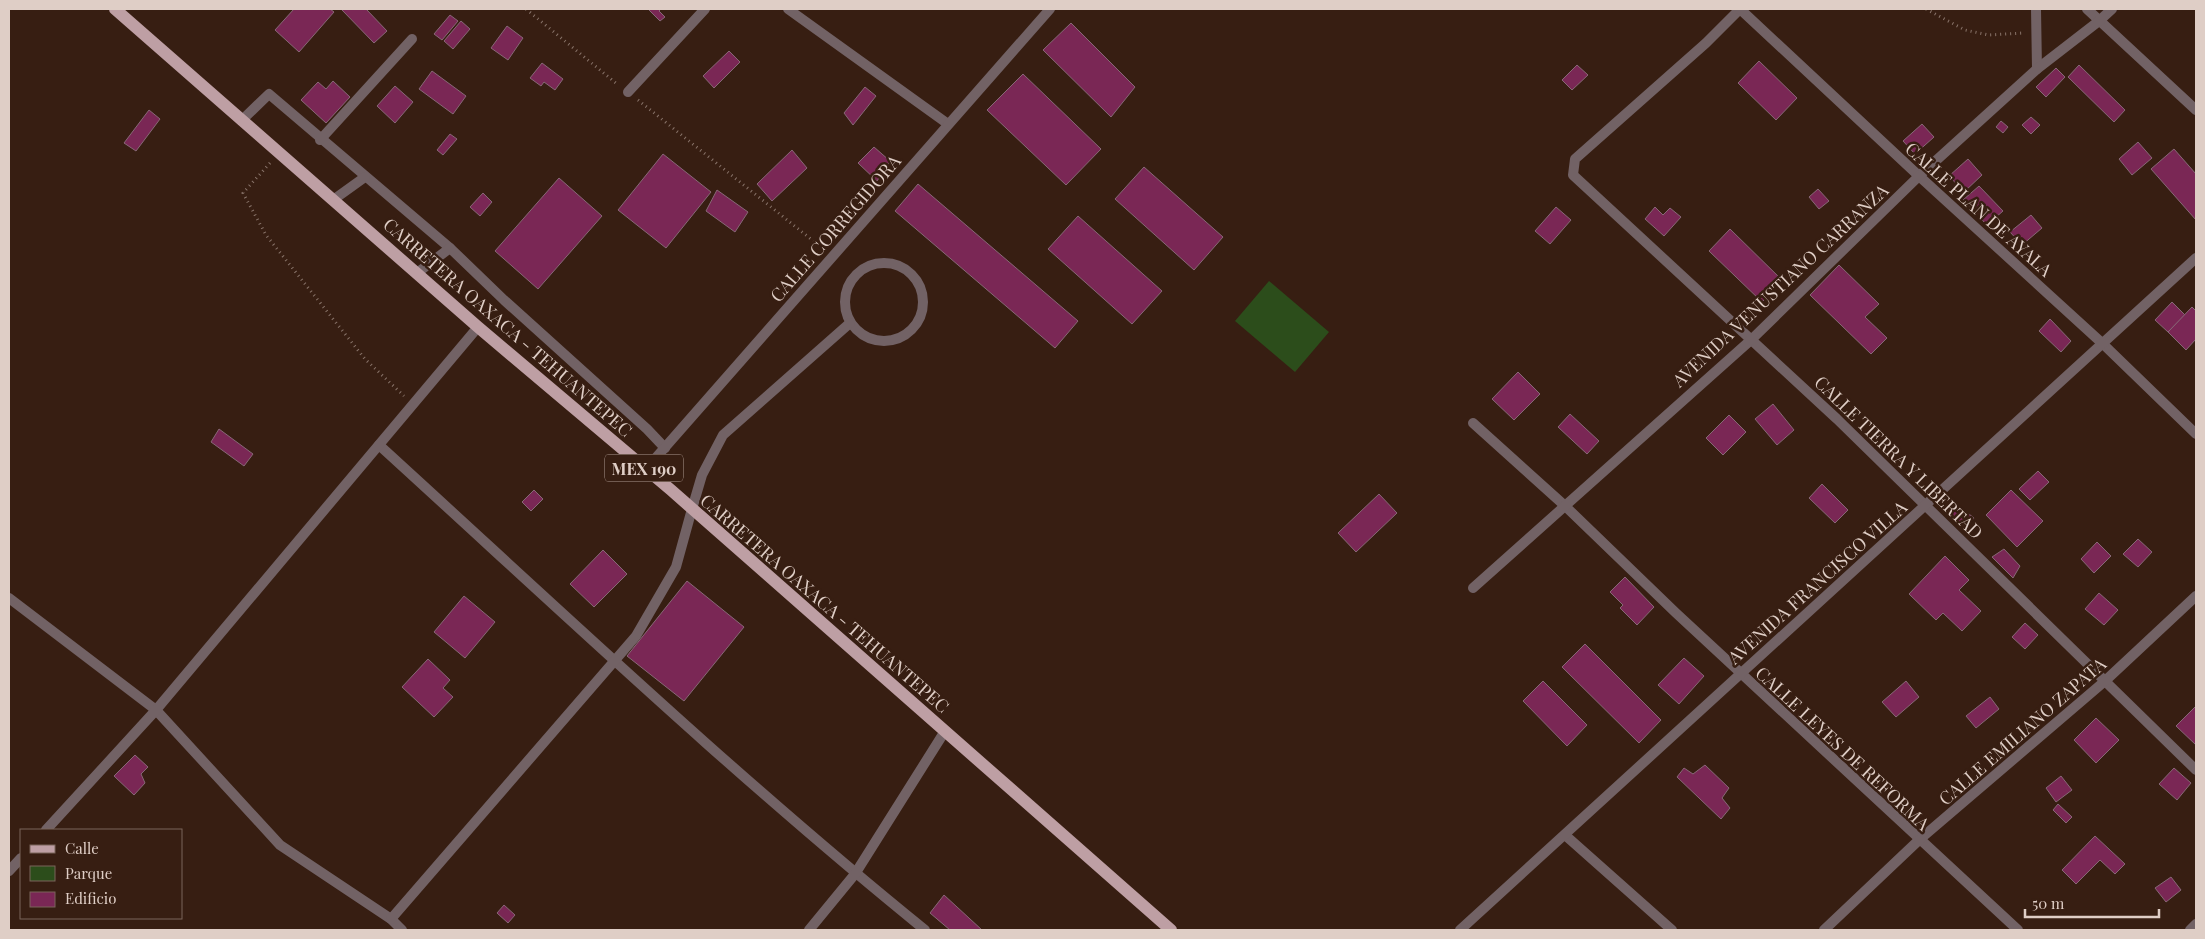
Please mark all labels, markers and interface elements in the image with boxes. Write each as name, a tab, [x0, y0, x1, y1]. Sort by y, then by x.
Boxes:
street label: CALLE PLAN DE AYALA	[1900, 136, 2058, 282]
street label: CALLE CORREGIDORA	[764, 149, 906, 307]
street label: AVENIDA VENUSTIANO CARRANZA	[1666, 178, 1894, 392]
street label: CARRETERA OAXACA - TEHUANTEPEC	[378, 212, 638, 442]
street label: CALLE TIERRA Y LIBERTAD	[1810, 370, 1988, 544]
road number: MEX 190	[605, 454, 683, 482]
street label: CARRETERA OAXACA - TEHUANTEPEC	[695, 488, 955, 718]
street label: AVENIDA FRANCISCO VILLA	[1722, 495, 1912, 670]
street label: CALLE EMILIANO ZAPATA	[1933, 651, 2111, 810]
street label: CALLE LEYES DE REFORMA	[1751, 661, 1936, 836]
legend	[20, 829, 182, 919]
text: Calle	[65, 838, 99, 858]
text: Parque	[65, 863, 112, 883]
scale bar	[2025, 886, 2159, 918]
text: Edificio	[65, 888, 116, 908]
text: 50 m	[2032, 893, 2065, 913]

